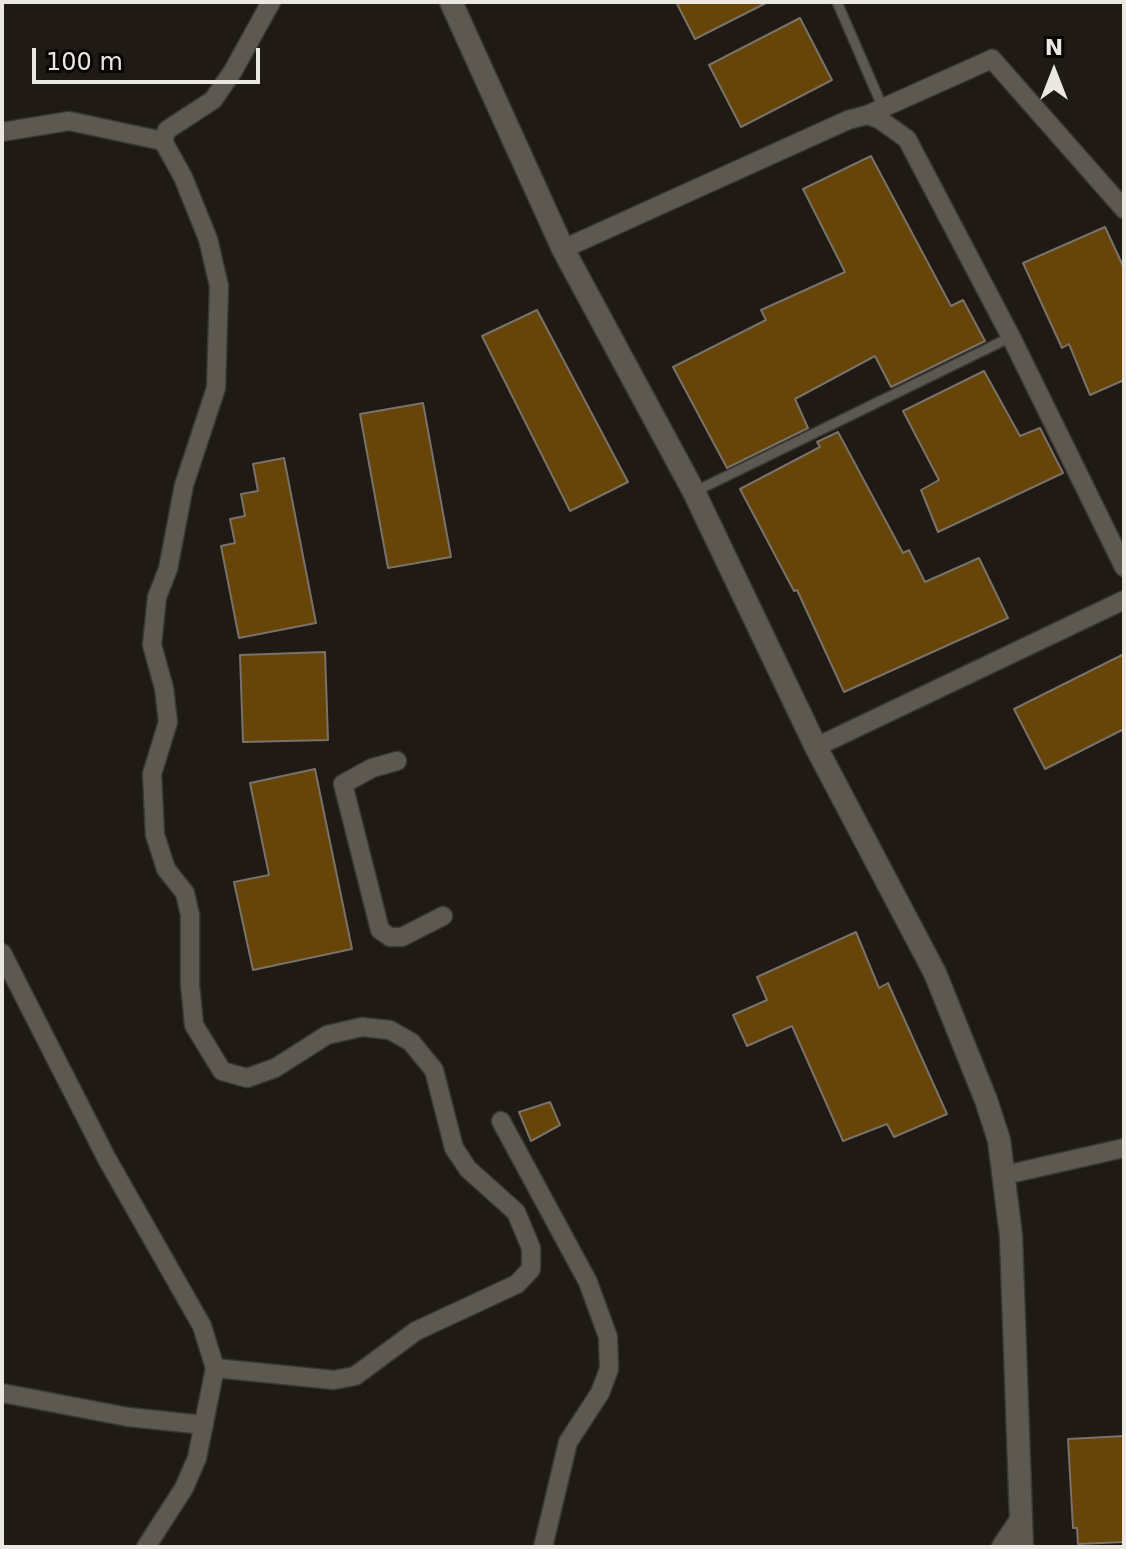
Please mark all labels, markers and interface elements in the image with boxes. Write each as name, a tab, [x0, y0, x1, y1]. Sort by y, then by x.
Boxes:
scale bar	[36, 32, 264, 82]
north arrow	[1014, 32, 1094, 112]
text: N	[1045, 35, 1063, 60]
text: 100 m	[46, 48, 123, 76]

